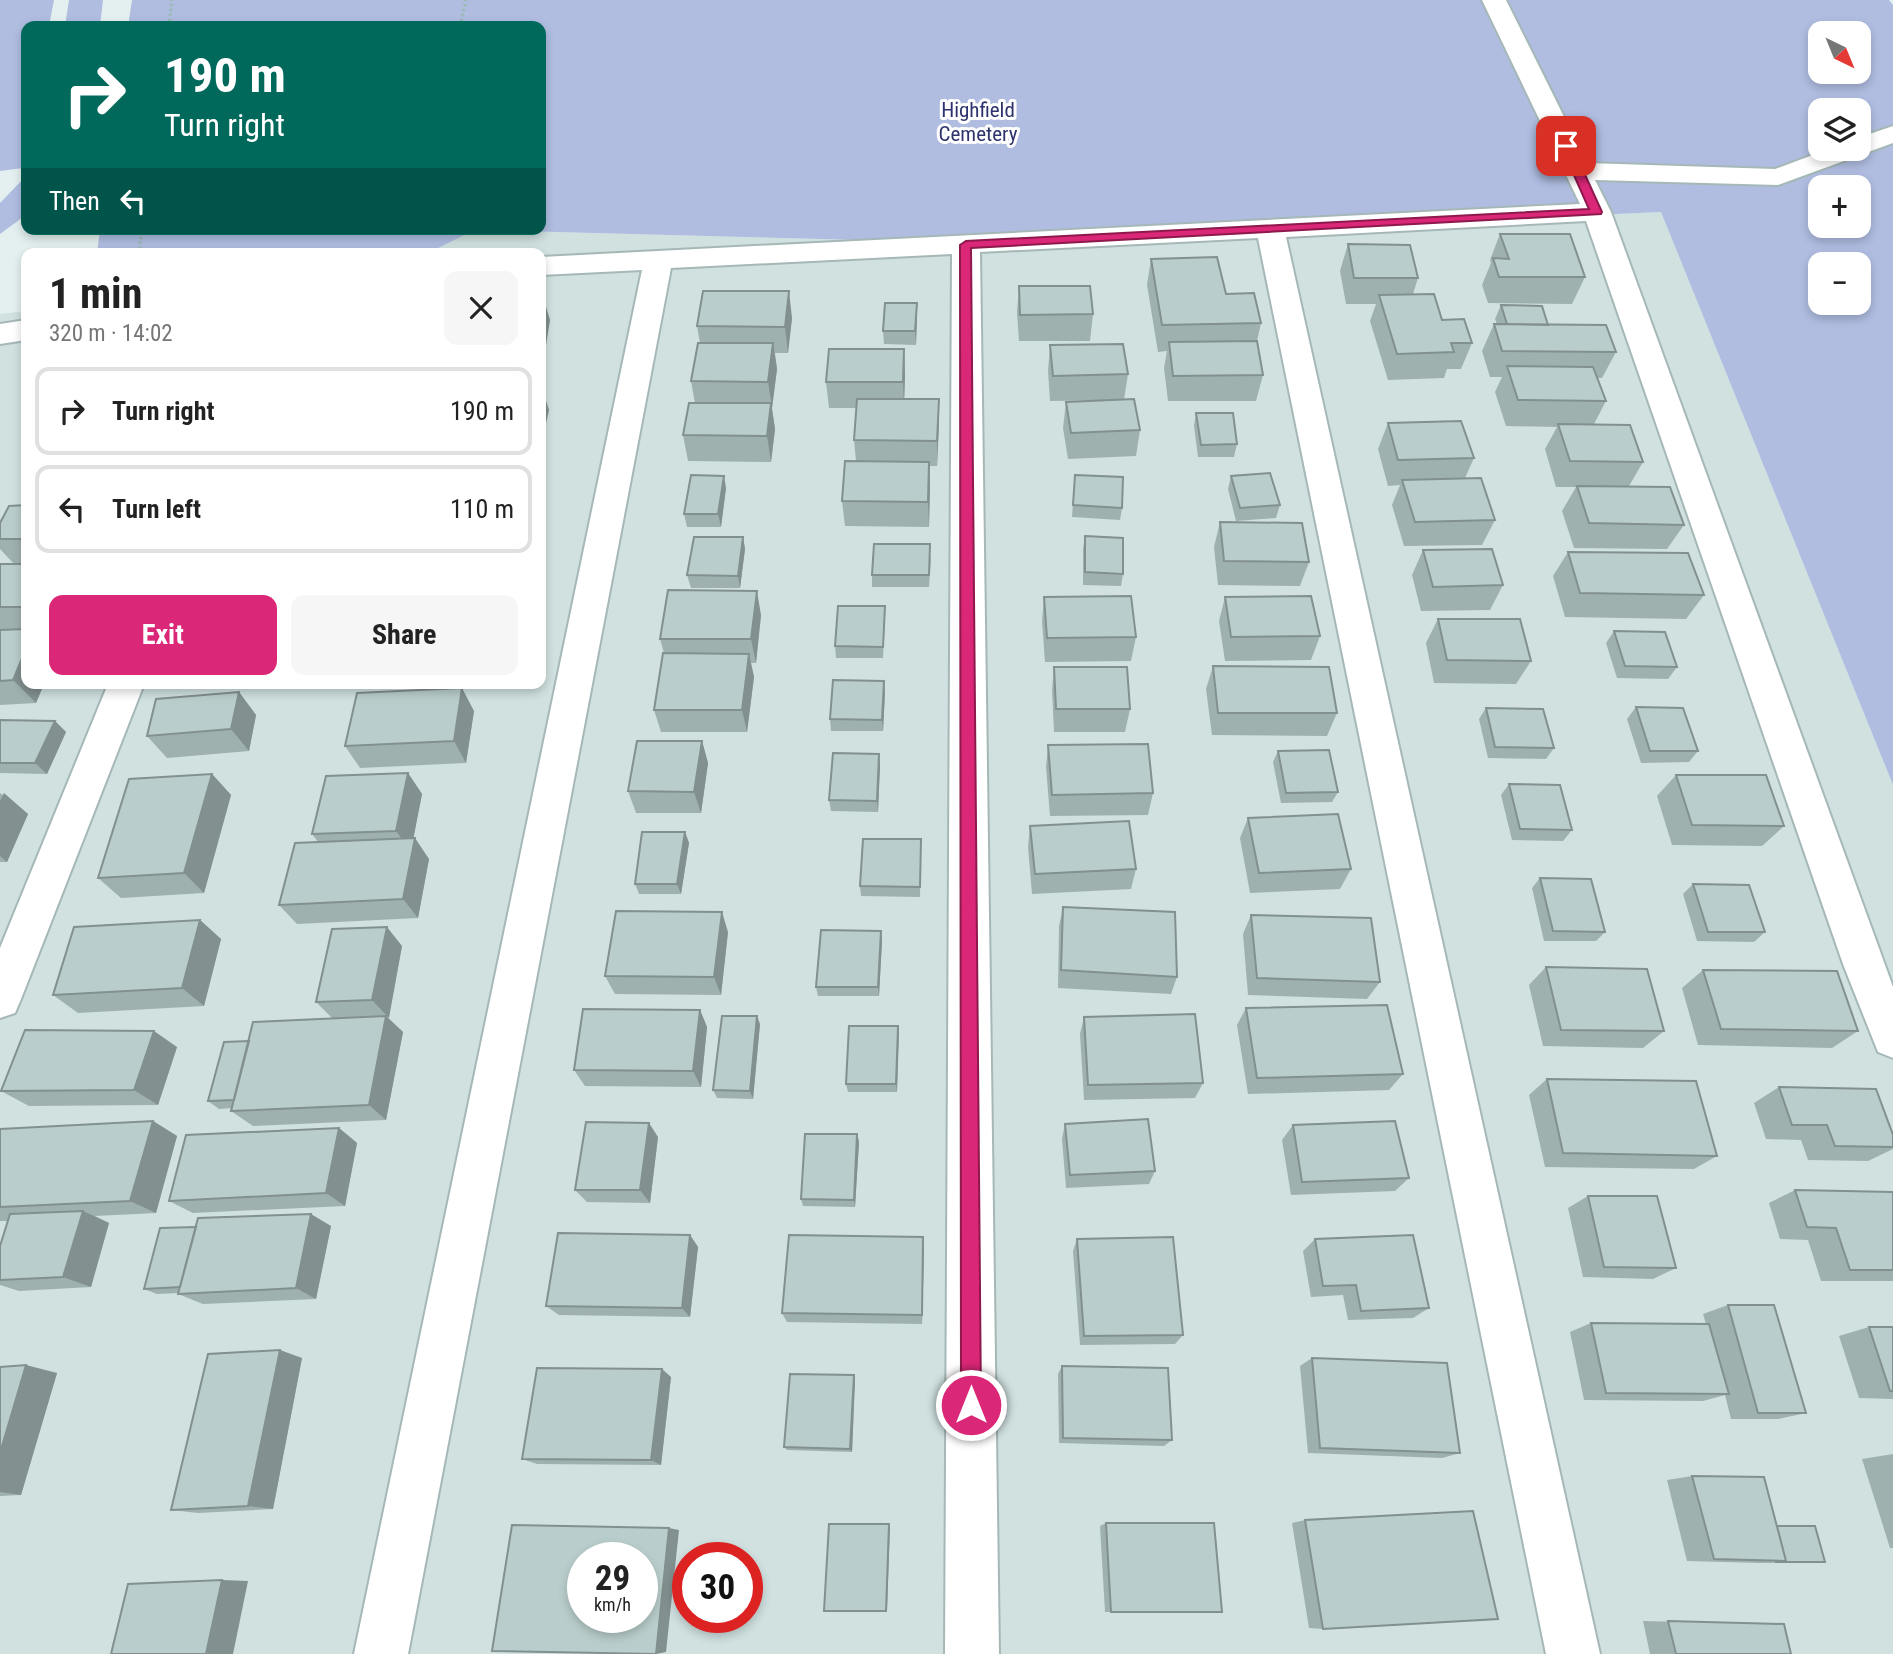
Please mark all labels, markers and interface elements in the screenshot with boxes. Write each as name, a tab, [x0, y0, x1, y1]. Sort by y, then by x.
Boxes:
north arrow	[1808, 21, 1871, 84]
map controls	[1808, 21, 1871, 315]
text: 190 m	[164, 47, 286, 104]
icon: right	[49, 49, 140, 140]
park label: Highfield Cemetery	[939, 98, 1018, 146]
button: layers	[1808, 98, 1871, 161]
text: Turn right	[164, 106, 285, 144]
pin	[1536, 116, 1596, 176]
icon: arrive	[1547, 127, 1585, 165]
button: +	[1808, 175, 1871, 238]
icon: left	[114, 182, 152, 220]
text: Then	[49, 186, 100, 216]
button: −	[1808, 252, 1871, 315]
text: 1 min	[49, 269, 142, 318]
button: close	[444, 271, 518, 345]
text: 320 m · 14:02	[49, 320, 173, 347]
icon: right	[53, 392, 91, 430]
text: Turn right	[112, 396, 214, 426]
text: 190 m	[450, 396, 514, 426]
icon: left	[53, 490, 91, 528]
text: Turn left	[112, 494, 201, 524]
text: 110 m	[450, 494, 514, 524]
button: Exit	[49, 595, 277, 675]
button: Share	[291, 595, 518, 675]
position arrow	[934, 1368, 1008, 1442]
speed limit sign: 30	[672, 1542, 763, 1633]
text: 29	[595, 1558, 630, 1599]
text: km/h	[594, 1594, 631, 1615]

